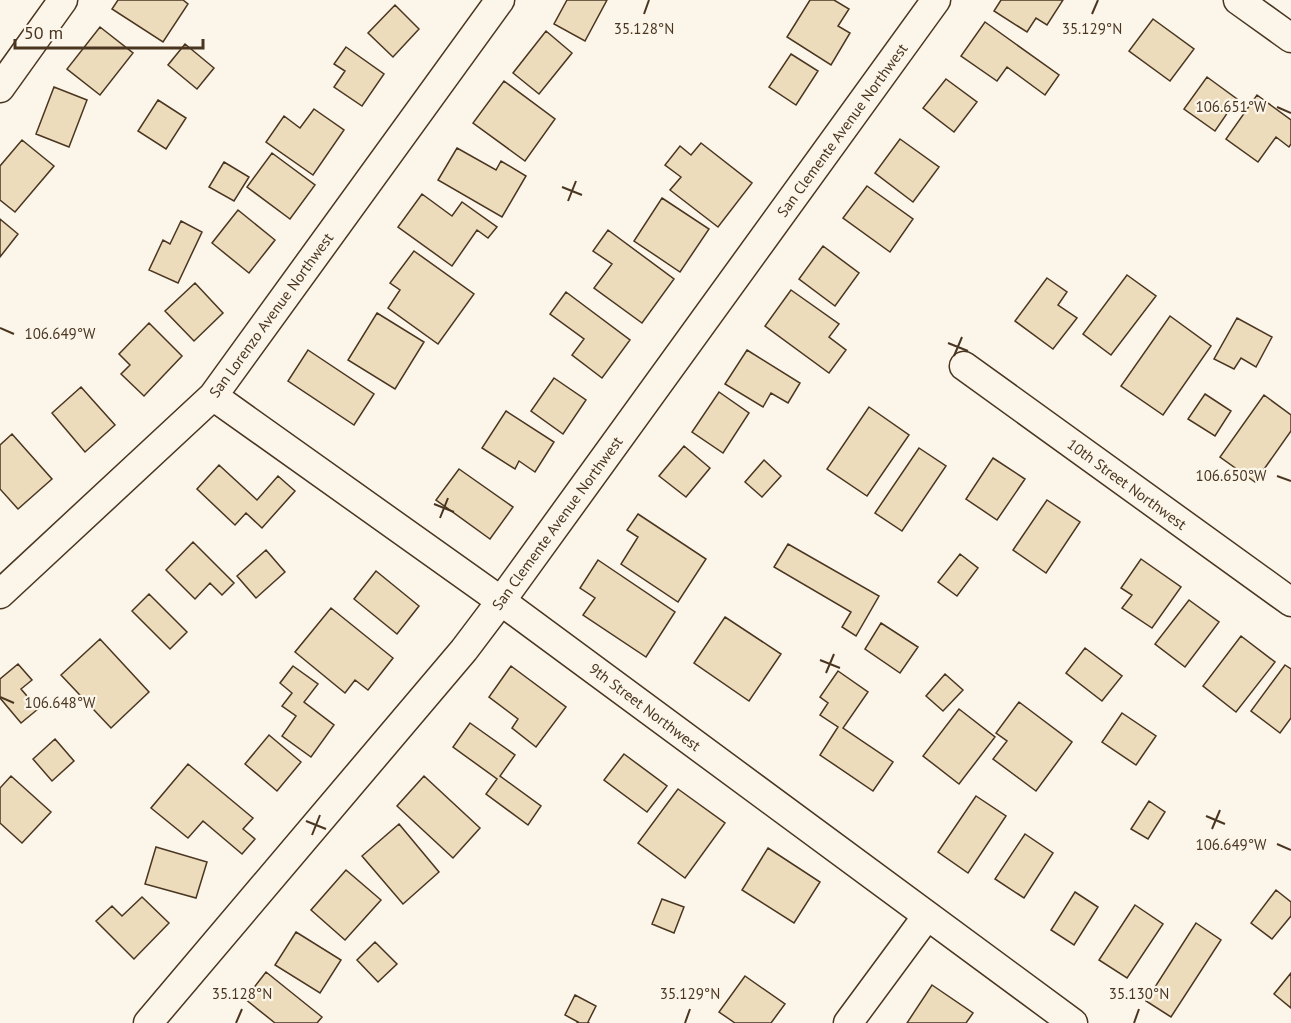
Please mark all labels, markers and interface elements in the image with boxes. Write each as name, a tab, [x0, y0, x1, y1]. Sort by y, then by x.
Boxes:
scale bar	[15, 12, 202, 50]
text: 35.128°N	[614, 19, 674, 38]
text: 35.129°N	[1062, 19, 1122, 38]
text: 50 m	[24, 21, 63, 44]
street label: San Clemente Avenue Northwest	[773, 39, 911, 221]
text: 106.651°W	[1195, 97, 1267, 116]
street label: San Lorenzo Avenue Northwest	[205, 229, 337, 401]
text: 106.649°W	[24, 324, 96, 343]
street label: San Clemente Avenue Northwest	[488, 432, 626, 614]
street label: 10th Street Northwest	[1064, 434, 1190, 534]
text: 106.650°W	[1195, 466, 1267, 485]
street label: 9th Street Northwest	[586, 659, 704, 755]
text: 106.648°W	[24, 693, 96, 712]
text: 106.649°W	[1195, 835, 1267, 854]
text: 35.128°N	[212, 984, 272, 1003]
text: 35.129°N	[660, 984, 720, 1003]
text: 35.130°N	[1109, 984, 1169, 1003]

